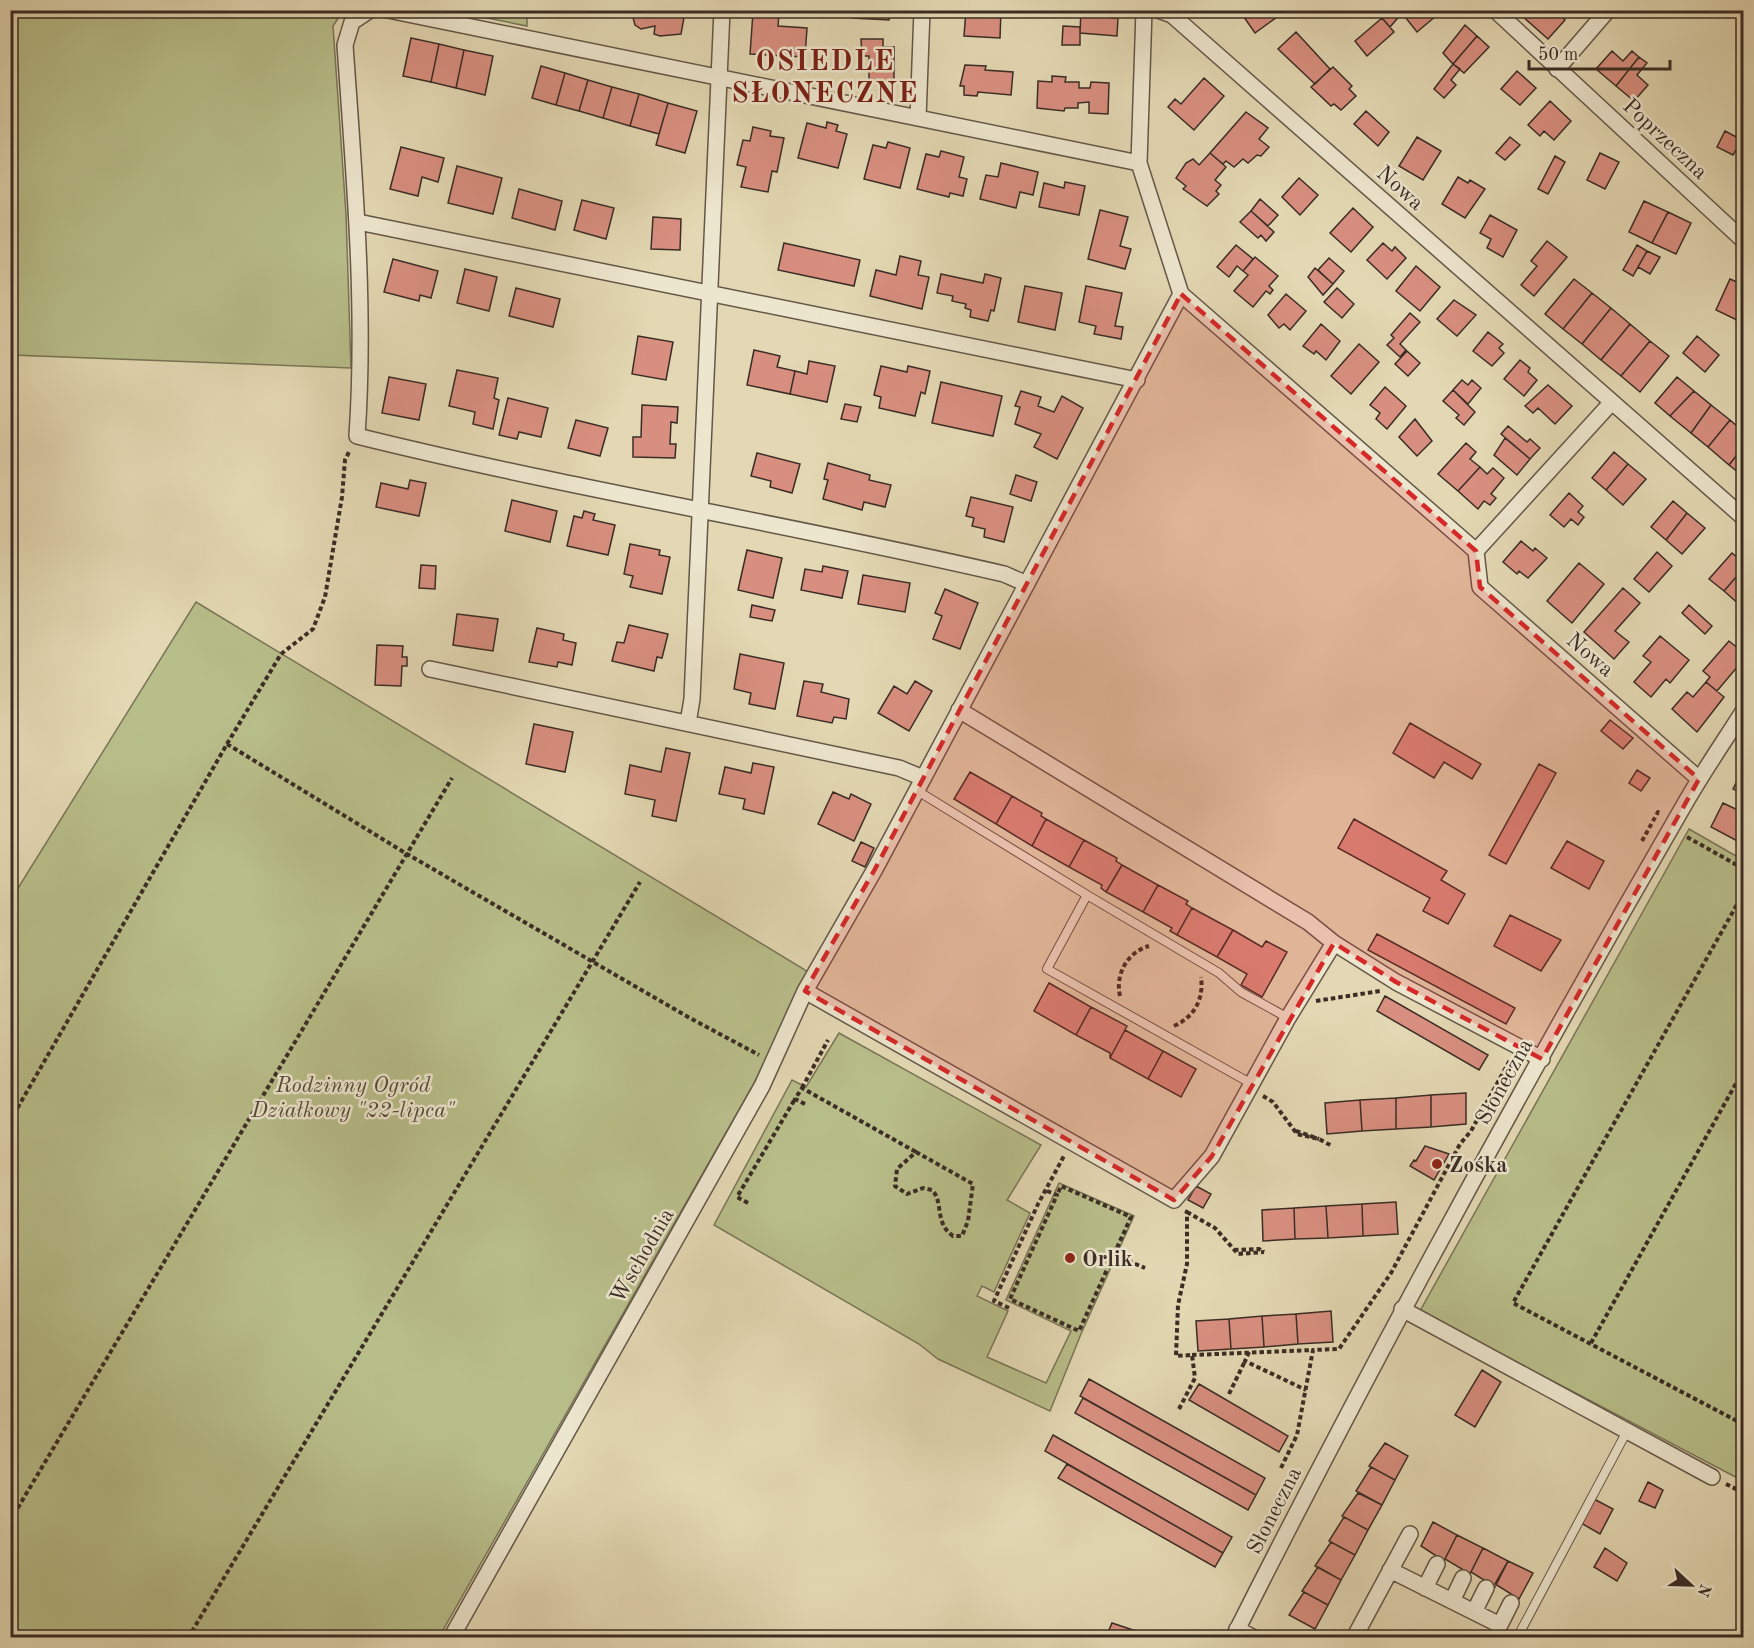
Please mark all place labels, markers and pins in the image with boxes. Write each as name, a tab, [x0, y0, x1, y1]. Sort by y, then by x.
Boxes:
place label: Zośka	[1449, 1155, 1507, 1177]
marker: Zośka	[1430, 1157, 1444, 1171]
place label: Orlik	[1082, 1249, 1133, 1271]
marker: Orlik	[1063, 1251, 1077, 1265]

